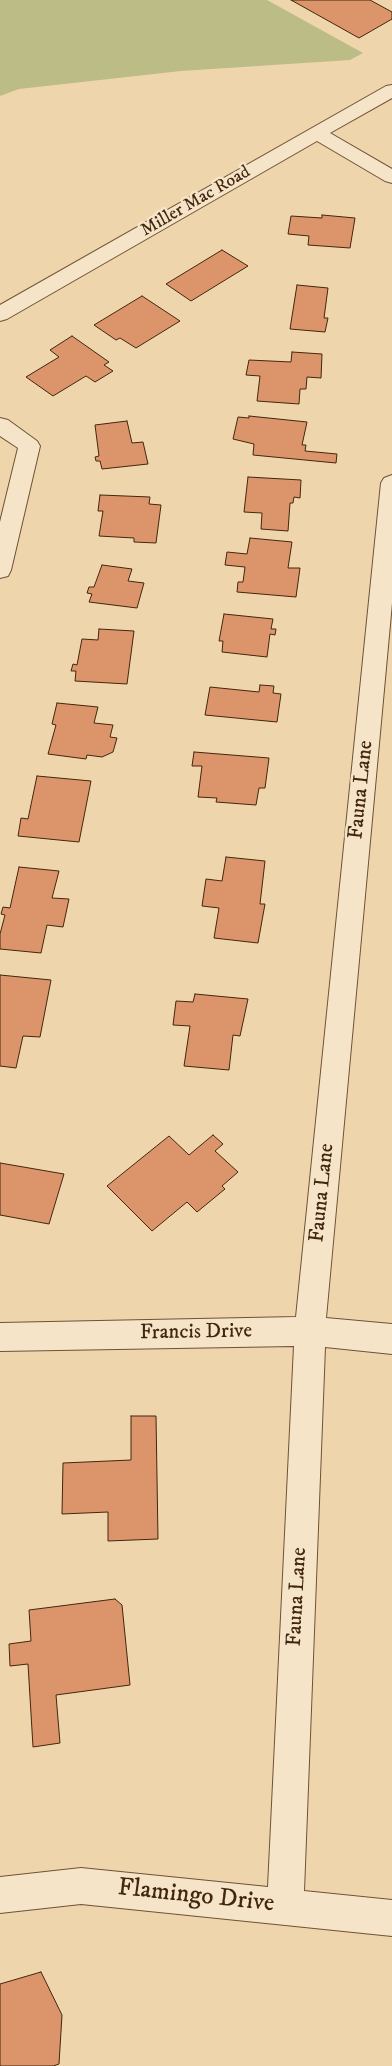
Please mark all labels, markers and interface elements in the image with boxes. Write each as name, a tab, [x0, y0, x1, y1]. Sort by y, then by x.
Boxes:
street label: Miller Mac Road	[137, 162, 255, 242]
street label: Fauna Lane	[344, 739, 380, 841]
street label: Fauna Lane	[305, 1142, 341, 1244]
street label: Francis Drive	[140, 1319, 252, 1347]
street label: Fauna Lane	[283, 1547, 313, 1647]
street label: Flamingo Drive	[116, 1874, 276, 1920]

